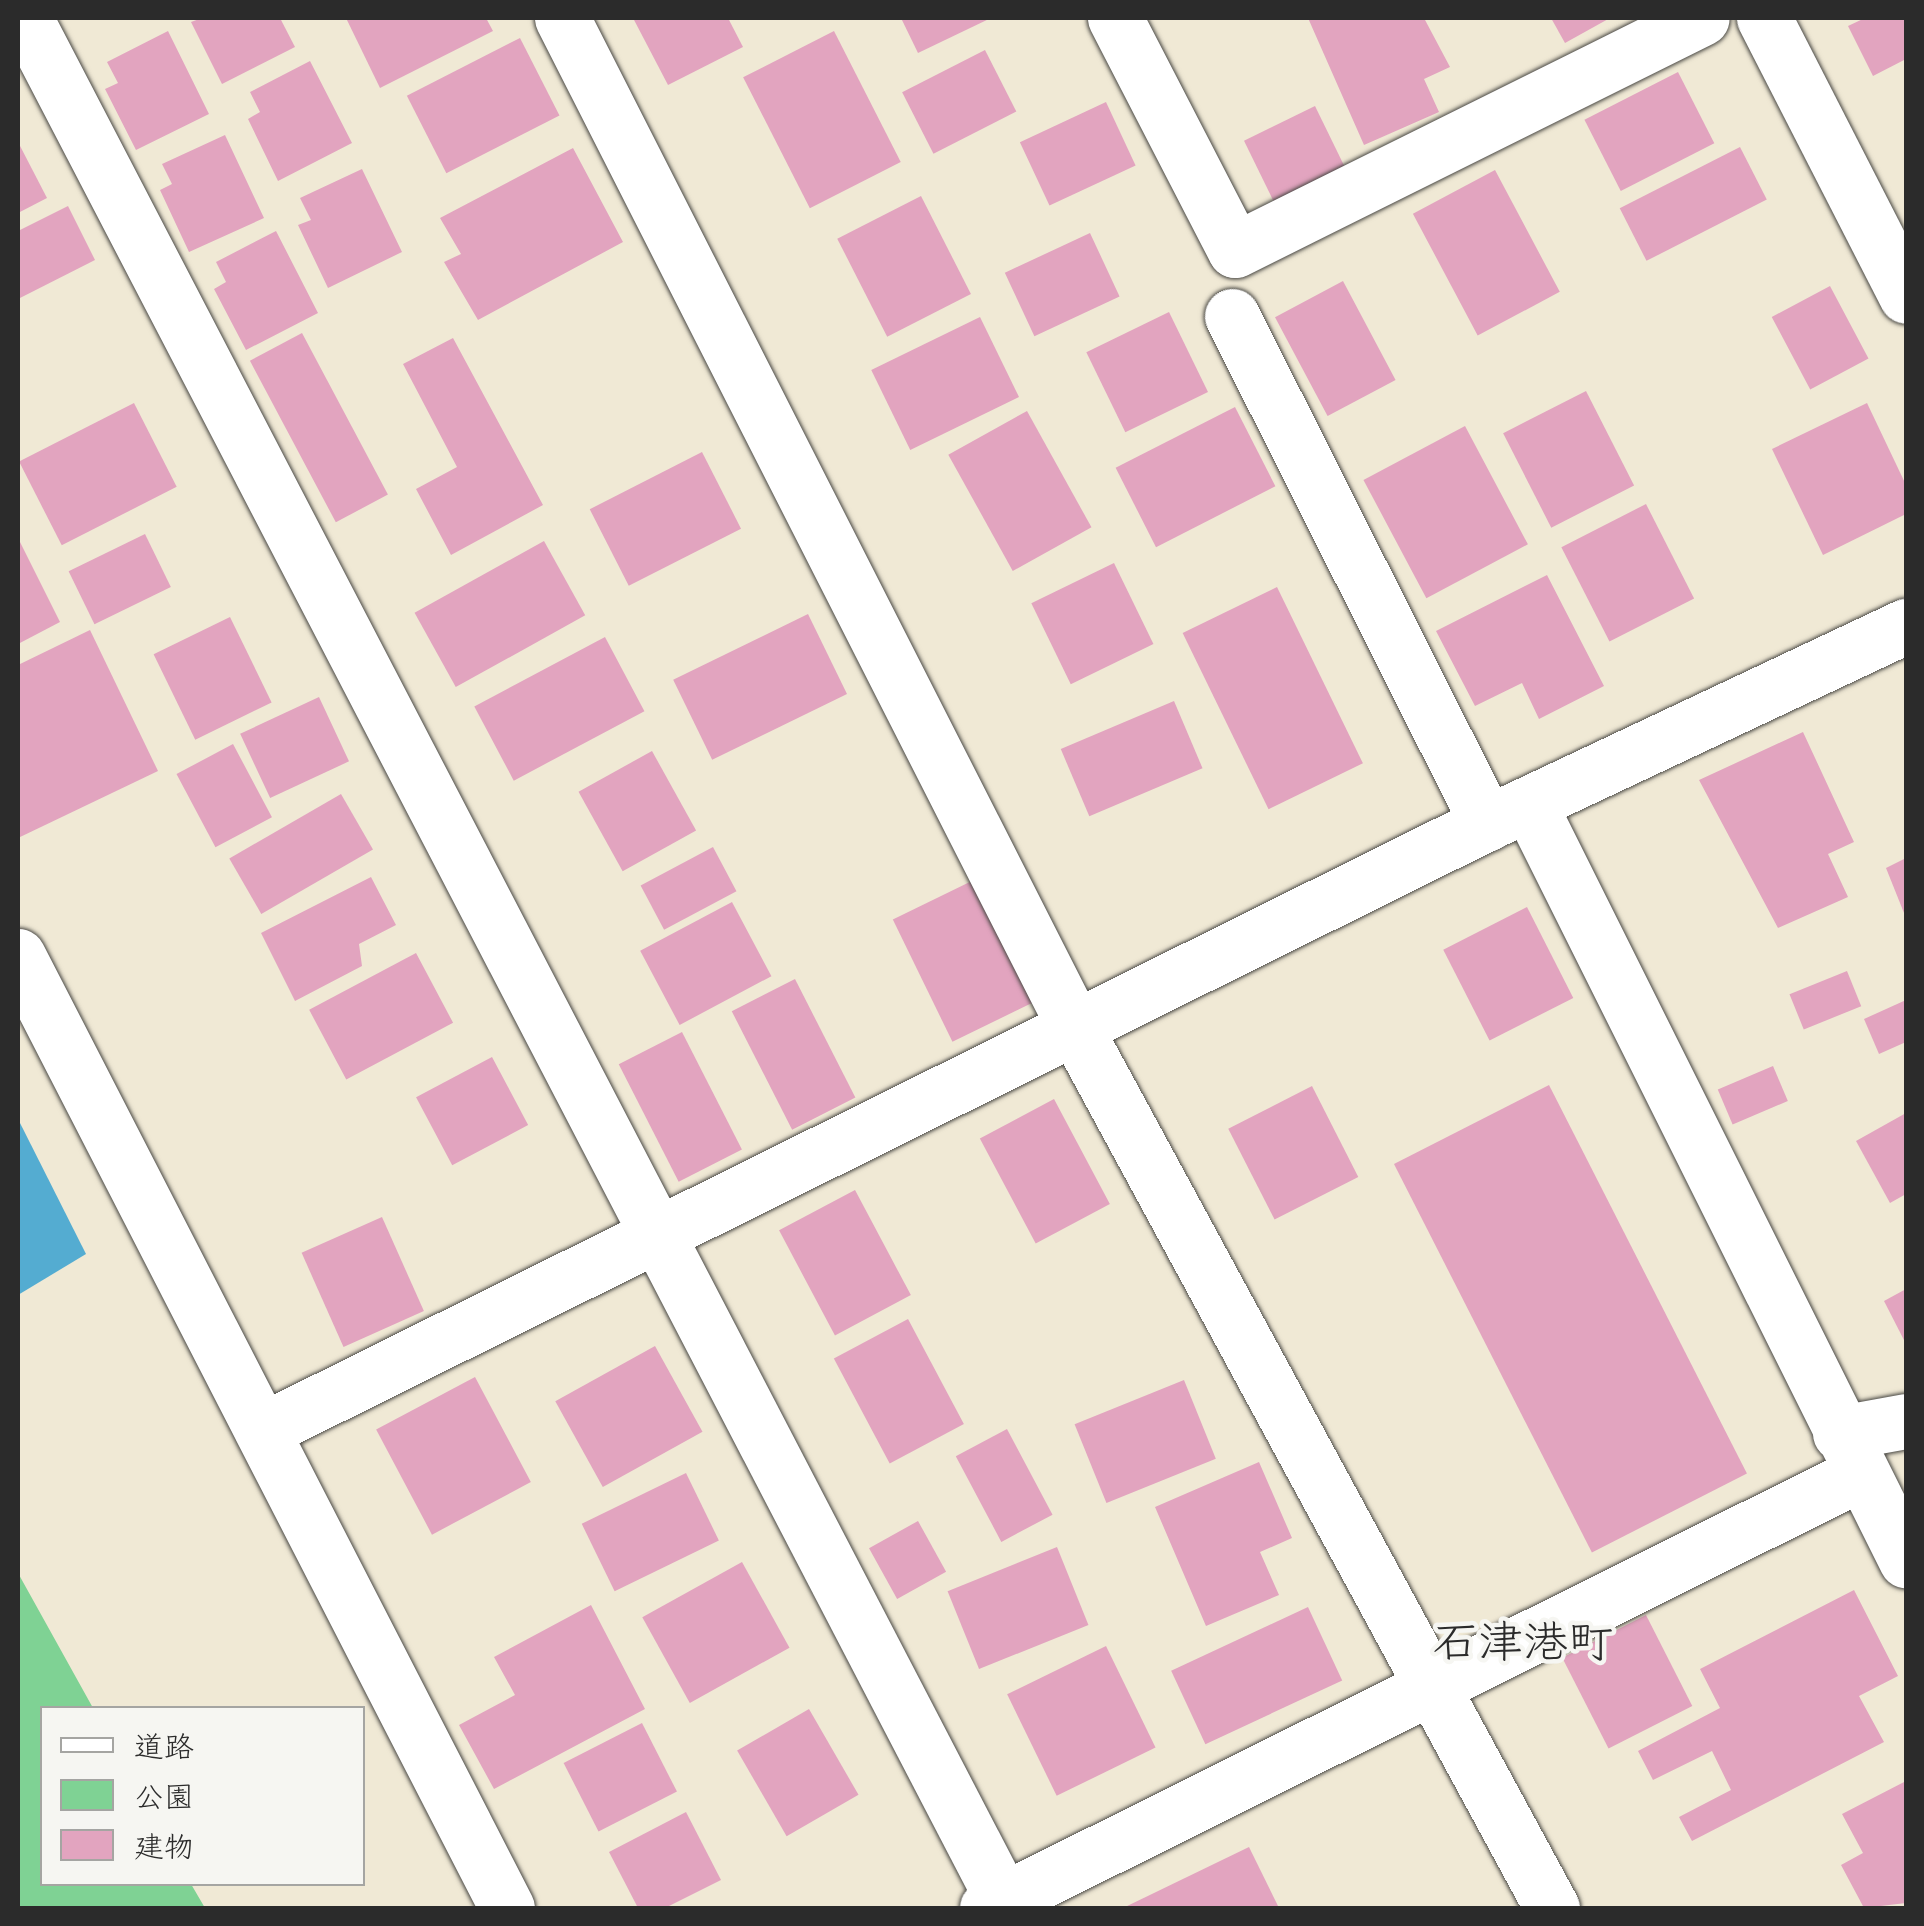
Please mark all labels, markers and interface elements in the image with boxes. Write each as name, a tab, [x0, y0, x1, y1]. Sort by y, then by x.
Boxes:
district label: 石津港町	[1433, 1618, 1613, 1672]
legend	[40, 1706, 365, 1886]
text: 道路	[134, 1729, 194, 1768]
text: 公園	[134, 1779, 194, 1818]
text: 建物	[134, 1829, 194, 1868]

